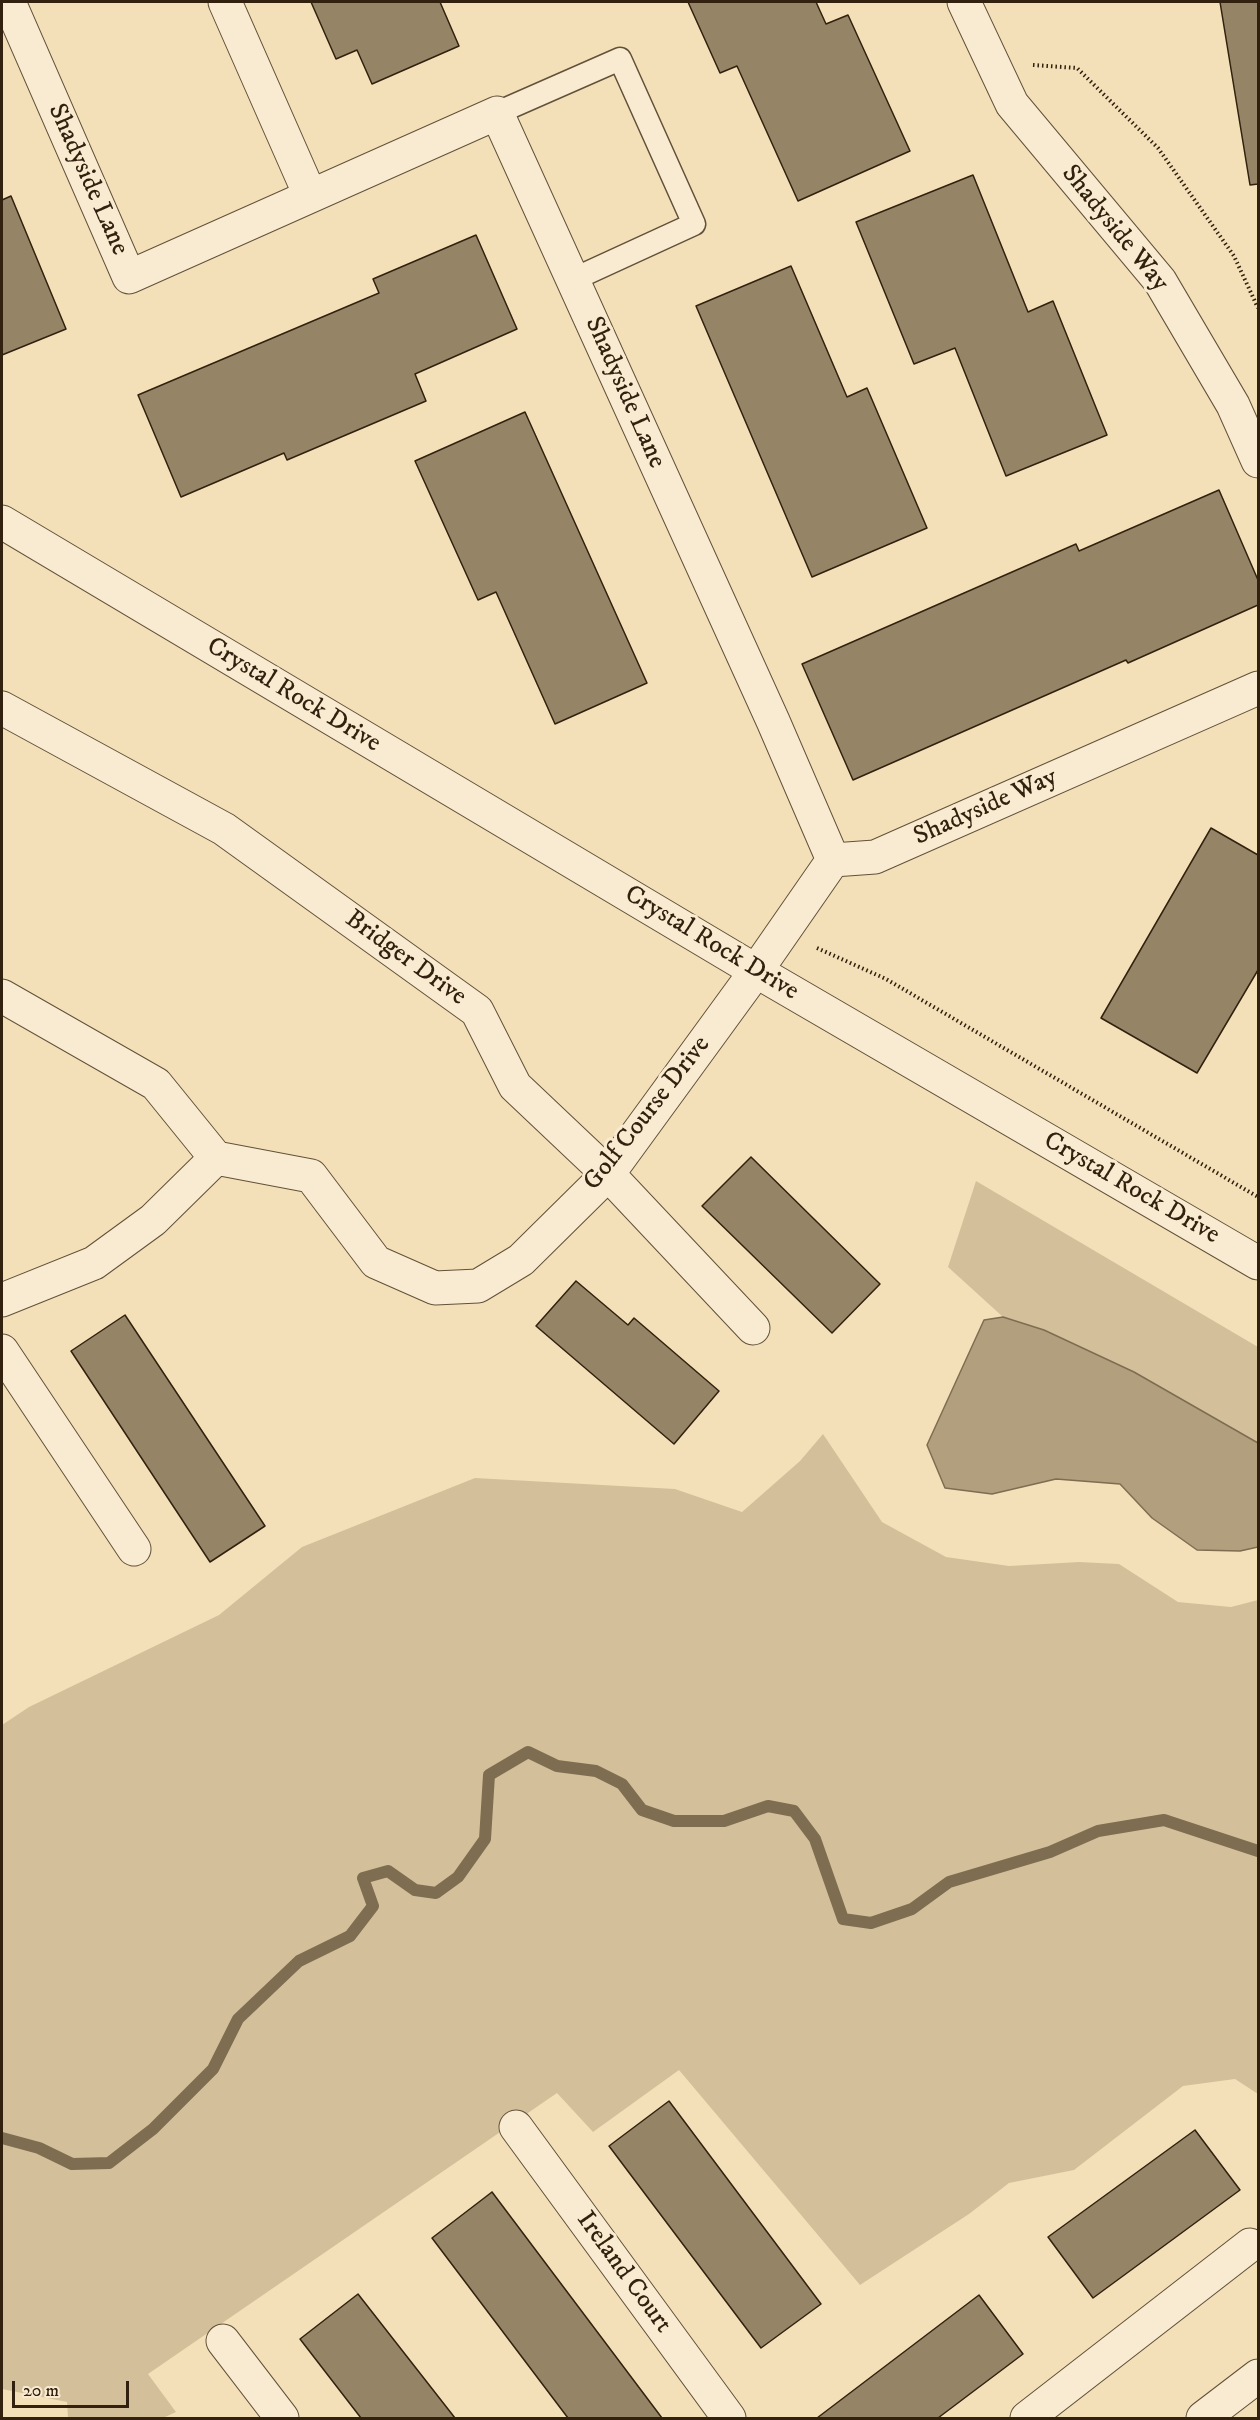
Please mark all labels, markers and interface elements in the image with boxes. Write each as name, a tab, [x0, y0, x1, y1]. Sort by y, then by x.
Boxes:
street label: Shadyside Lane	[40, 100, 134, 260]
street label: Shadyside Way	[1054, 159, 1174, 299]
street label: Shadyside Lane	[577, 313, 671, 473]
street label: Crystal Rock Drive	[200, 632, 386, 760]
street label: Shadyside Way	[909, 762, 1063, 854]
street label: Crystal Rock Drive	[618, 880, 804, 1008]
street label: Bridger Drive	[338, 905, 472, 1013]
street label: Golf Course Drive	[578, 1031, 718, 1197]
street label: Crystal Rock Drive	[1037, 1126, 1225, 1252]
street label: Ireland Court	[568, 2206, 678, 2340]
scale bar	[15, 2369, 132, 2407]
text: 20 m	[23, 2380, 59, 2402]

